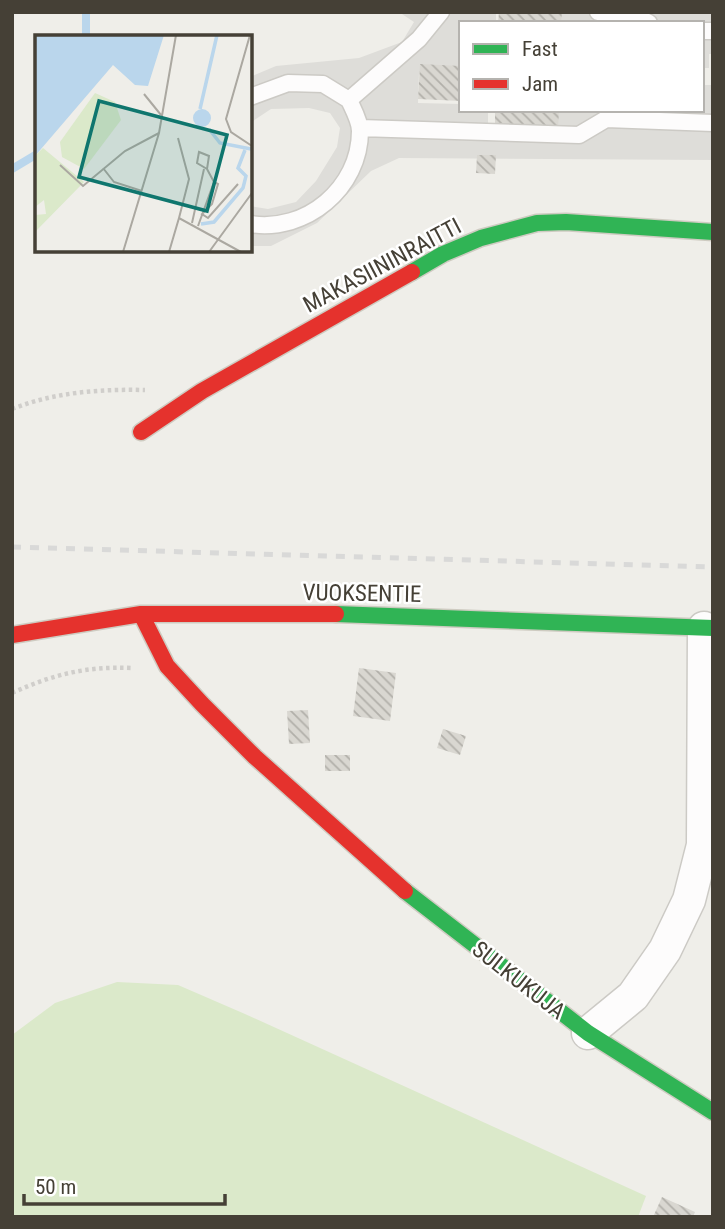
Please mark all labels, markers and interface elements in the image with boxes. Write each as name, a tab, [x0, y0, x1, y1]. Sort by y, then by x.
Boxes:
legend	[459, 21, 704, 112]
inset map	[35, 35, 252, 252]
text: Fast	[522, 37, 558, 61]
text: Jam	[522, 72, 558, 96]
street label: MAKASIININRAITTI	[299, 212, 466, 318]
street label: VUOKSENTIE	[302, 579, 422, 608]
street label: SULKUKUJA	[467, 936, 571, 1025]
scale bar	[24, 1162, 226, 1206]
text: 50 m	[35, 1175, 76, 1199]

